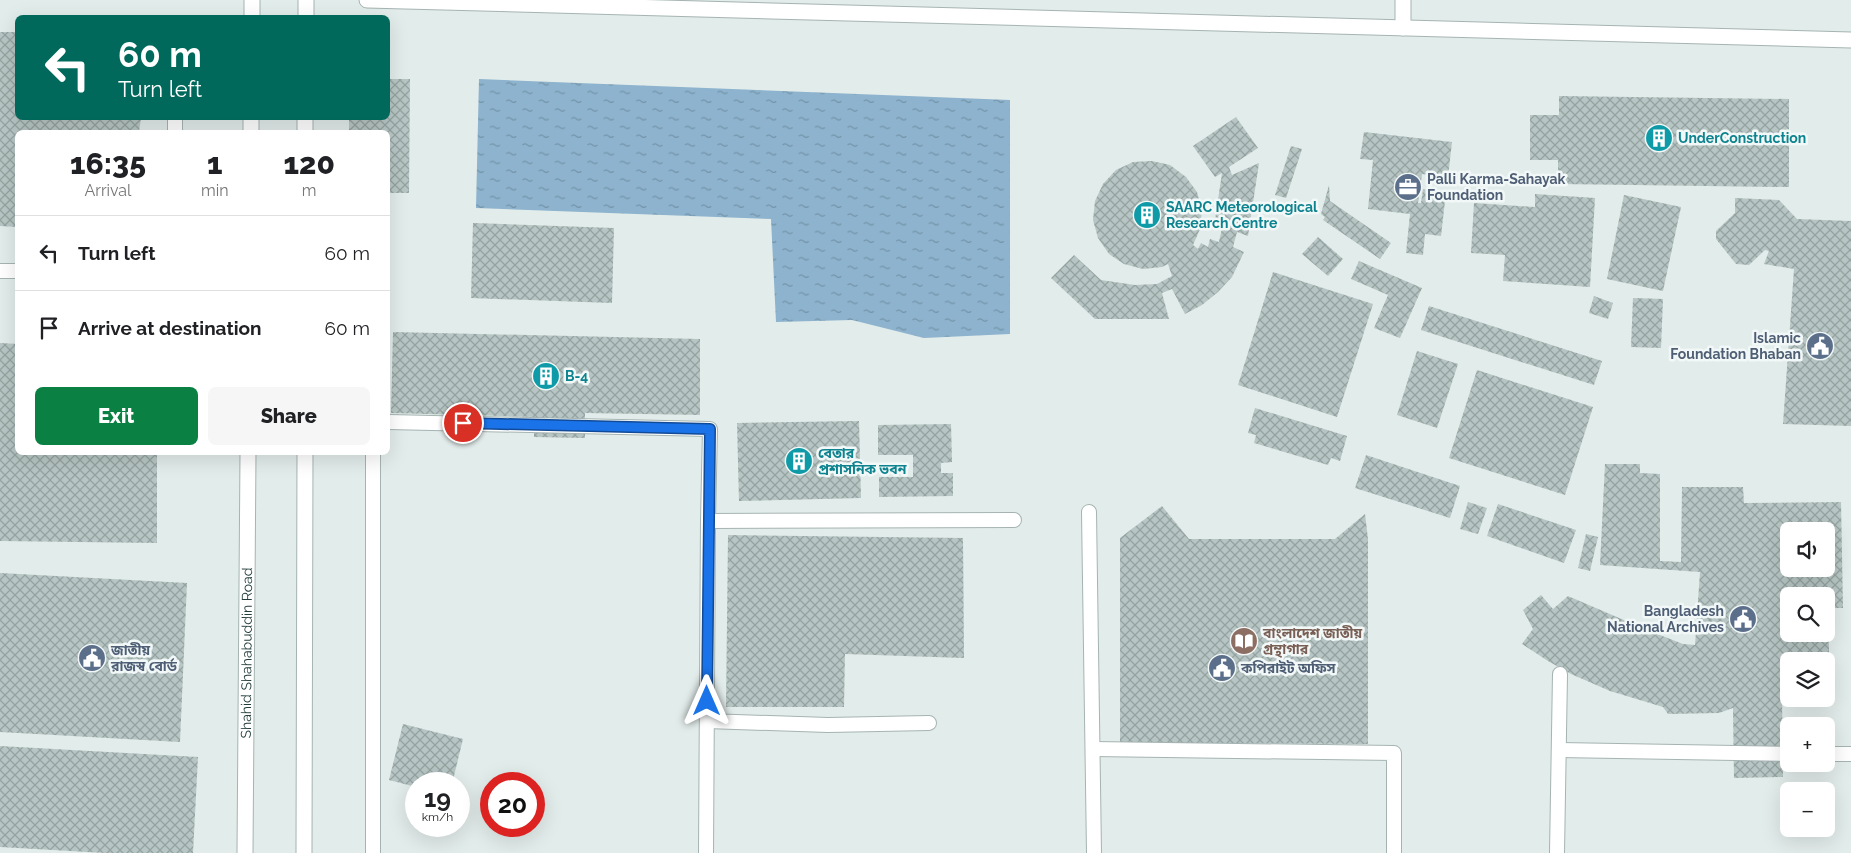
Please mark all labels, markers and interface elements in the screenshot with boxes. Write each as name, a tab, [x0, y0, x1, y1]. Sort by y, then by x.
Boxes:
text: 60 m	[118, 34, 202, 75]
icon: left	[35, 35, 100, 100]
text: Turn left	[118, 76, 202, 102]
building icon: UnderConstruction	[1644, 123, 1674, 153]
place label: UnderConstruction	[1678, 130, 1806, 146]
text: 16:35	[70, 146, 146, 181]
text: 1	[207, 146, 222, 181]
text: 120	[284, 146, 335, 181]
place label: Palli Karma-Sahayak Foundation	[1427, 171, 1566, 203]
office icon: Palli Karma-Sahayak Foundation	[1393, 172, 1423, 202]
text: Arrival	[85, 181, 131, 200]
text: min	[201, 181, 228, 200]
text: m	[302, 181, 317, 200]
place label: SAARC Meteorological Research Centre	[1166, 199, 1318, 231]
building icon: SAARC Meteorological Research Centre	[1132, 200, 1162, 230]
icon: left	[35, 239, 63, 267]
text: Turn left	[78, 242, 155, 264]
text: 60 m	[325, 242, 370, 264]
icon: arrive	[35, 314, 63, 342]
text: Arrive at destination	[78, 317, 262, 339]
text: 60 m	[325, 317, 370, 339]
place label: Islamic Foundation Bhaban	[1670, 330, 1801, 362]
public building icon: Islamic Foundation Bhaban	[1805, 331, 1835, 361]
building icon: B-4	[531, 361, 561, 391]
place label: B-4	[565, 368, 588, 384]
button: Exit	[35, 387, 198, 445]
button: Share	[208, 387, 370, 445]
pin	[442, 402, 484, 444]
icon: arrive	[449, 409, 477, 437]
place label: বেতার প্রশাসনিক ভবন	[818, 445, 907, 477]
building icon: বেতার প্রশাসনিক ভবন	[784, 446, 814, 476]
map controls	[1780, 522, 1835, 837]
button: sound	[1780, 522, 1835, 577]
street label: Shahid Shahabuddin Road	[238, 568, 255, 738]
button: search	[1780, 587, 1835, 642]
place label: Bangladesh National Archives	[1607, 603, 1724, 635]
public building icon: Bangladesh National Archives	[1728, 604, 1758, 634]
place label: বাংলাদেশ জাতীয় গ্রন্থাগার	[1262, 625, 1362, 658]
library icon: বাংলাদেশ জাতীয় গ্রন্থাগার	[1229, 626, 1259, 656]
place label: জাতীয় রাজস্ব বোর্ড	[110, 642, 178, 674]
public building icon: জাতীয় রাজস্ব বোর্ড	[77, 643, 107, 673]
button: layers	[1780, 652, 1835, 707]
public building icon: কপিরাইট অফিস	[1207, 653, 1237, 683]
place label: কপিরাইট অফিস	[1240, 660, 1336, 676]
position arrow	[680, 674, 732, 726]
button: +	[1780, 717, 1835, 772]
speed limit sign: 20	[480, 772, 545, 837]
button: −	[1780, 782, 1835, 837]
text: 19	[424, 783, 451, 813]
text: km/h	[422, 810, 453, 824]

